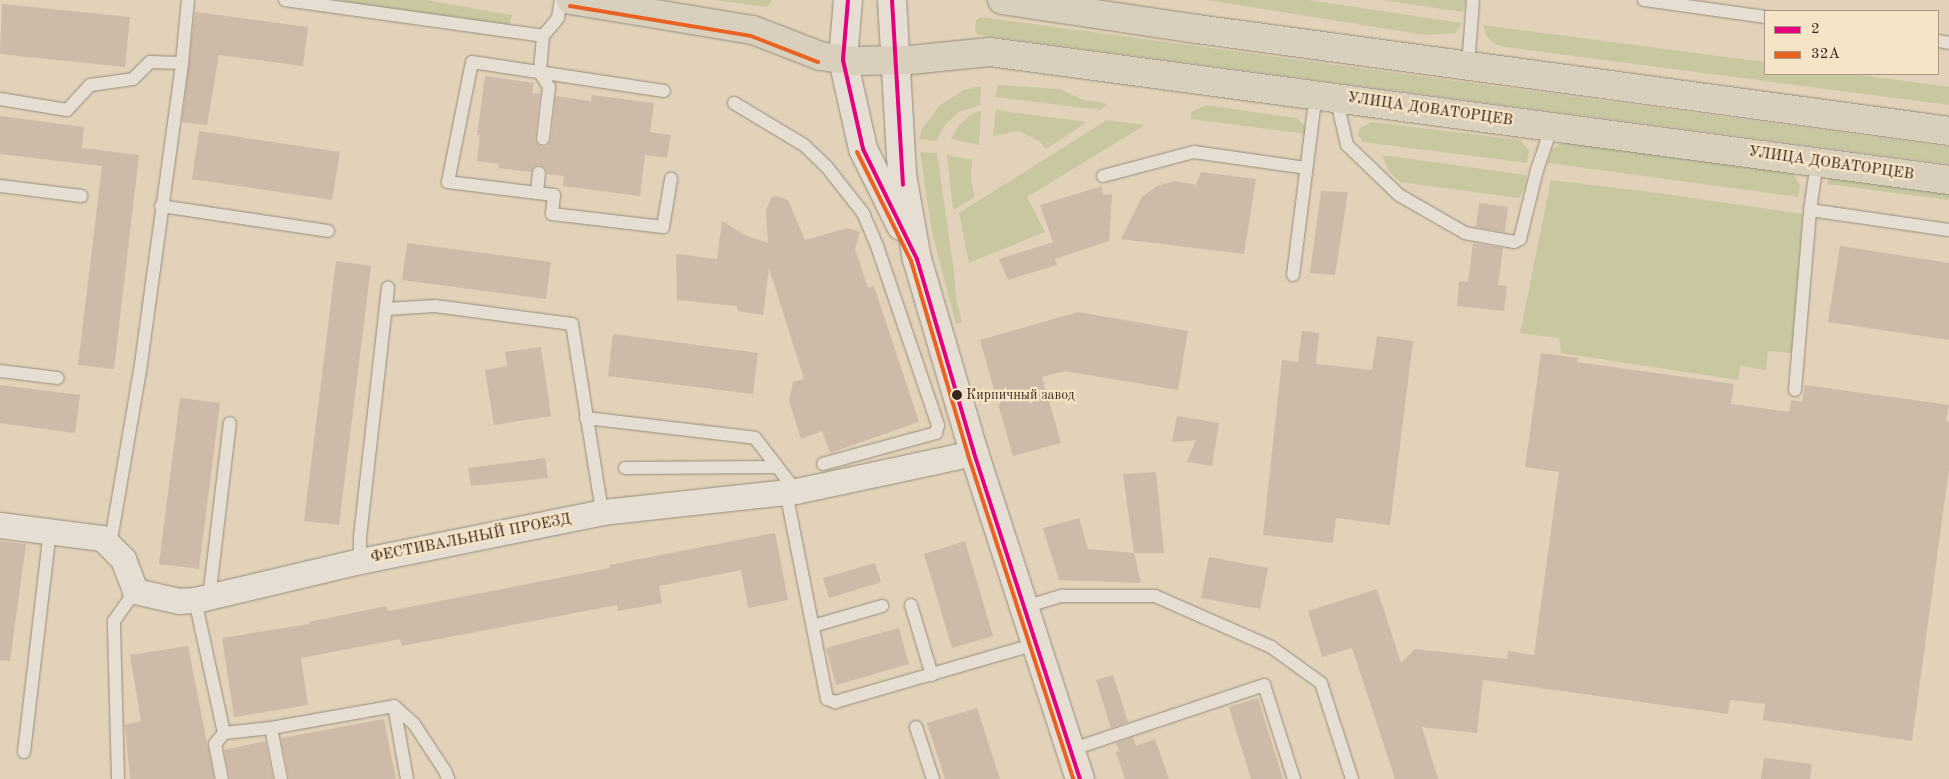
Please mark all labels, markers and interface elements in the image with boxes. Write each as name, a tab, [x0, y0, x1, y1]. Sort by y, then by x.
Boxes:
legend	[1764, 10, 1939, 75]
text: 2	[1811, 22, 1820, 37]
text: 32A	[1811, 47, 1840, 62]
street label: УЛИЦА ДОВАТОРЦЕВ	[1346, 89, 1514, 131]
street label: УЛИЦА ДОВАТОРЦЕВ	[1747, 143, 1915, 185]
place label: Кирпичный завод	[966, 387, 1075, 403]
marker: Кирпичный завод	[952, 390, 962, 400]
street label: ФЕСТИВАЛЬНЫЙ ПРОЕЗД	[369, 511, 573, 567]

